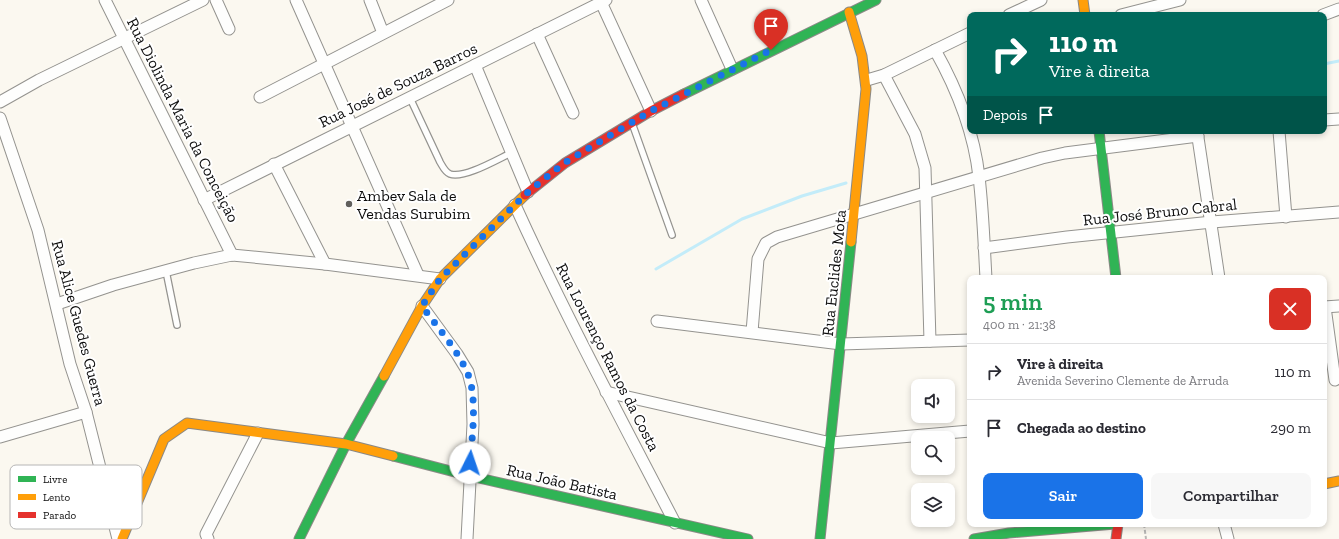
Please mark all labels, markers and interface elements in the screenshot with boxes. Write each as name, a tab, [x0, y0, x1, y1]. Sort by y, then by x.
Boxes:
pin	[754, 9, 788, 50]
street label: Rua Diolinda Maria da Conceição	[123, 15, 243, 225]
icon: arrive	[760, 15, 782, 37]
text: 110 m	[1049, 26, 1118, 59]
icon: right	[983, 28, 1035, 80]
street label: Rua José de Souza Barros	[316, 38, 480, 132]
text: Vire à direita	[1049, 60, 1150, 82]
icon: arrive	[1035, 104, 1057, 126]
text: Depois	[983, 106, 1027, 124]
place label: Ambev Sala de Vendas Surubim	[356, 186, 470, 223]
street label: Rua José Bruno Cabral	[1082, 194, 1238, 230]
marker: Ambev Sala de Vendas Surubim	[344, 199, 354, 209]
street label: Rua Euclides Mota	[818, 208, 850, 337]
street label: Rua Alice Guedes Guerra	[48, 238, 110, 408]
street label: Rua Lourenço Ramos da Costa	[552, 260, 664, 454]
text: 5 min	[983, 287, 1042, 316]
button: close	[1269, 288, 1311, 330]
text: 400 m · 21:38	[983, 317, 1056, 332]
text: Vire à direita	[1017, 355, 1103, 373]
icon: right	[983, 361, 1005, 383]
text: 110 m	[1274, 363, 1311, 381]
text: Avenida Severino Clemente de Arruda	[1017, 373, 1229, 388]
map controls	[911, 379, 955, 527]
button: sound	[911, 379, 955, 423]
icon: arrive	[983, 417, 1005, 439]
text: Chegada ao destino	[1017, 419, 1146, 437]
text: 290 m	[1270, 419, 1311, 437]
button: search	[911, 431, 955, 475]
position arrow	[449, 442, 491, 484]
street label: Rua João Batista	[505, 460, 619, 504]
legend	[10, 465, 142, 529]
text: Livre	[43, 473, 67, 486]
button: Sair	[983, 473, 1143, 519]
button: Compartilhar	[1151, 473, 1311, 519]
button: layers	[911, 483, 955, 527]
text: Lento	[43, 491, 71, 504]
text: Parado	[43, 509, 77, 522]

